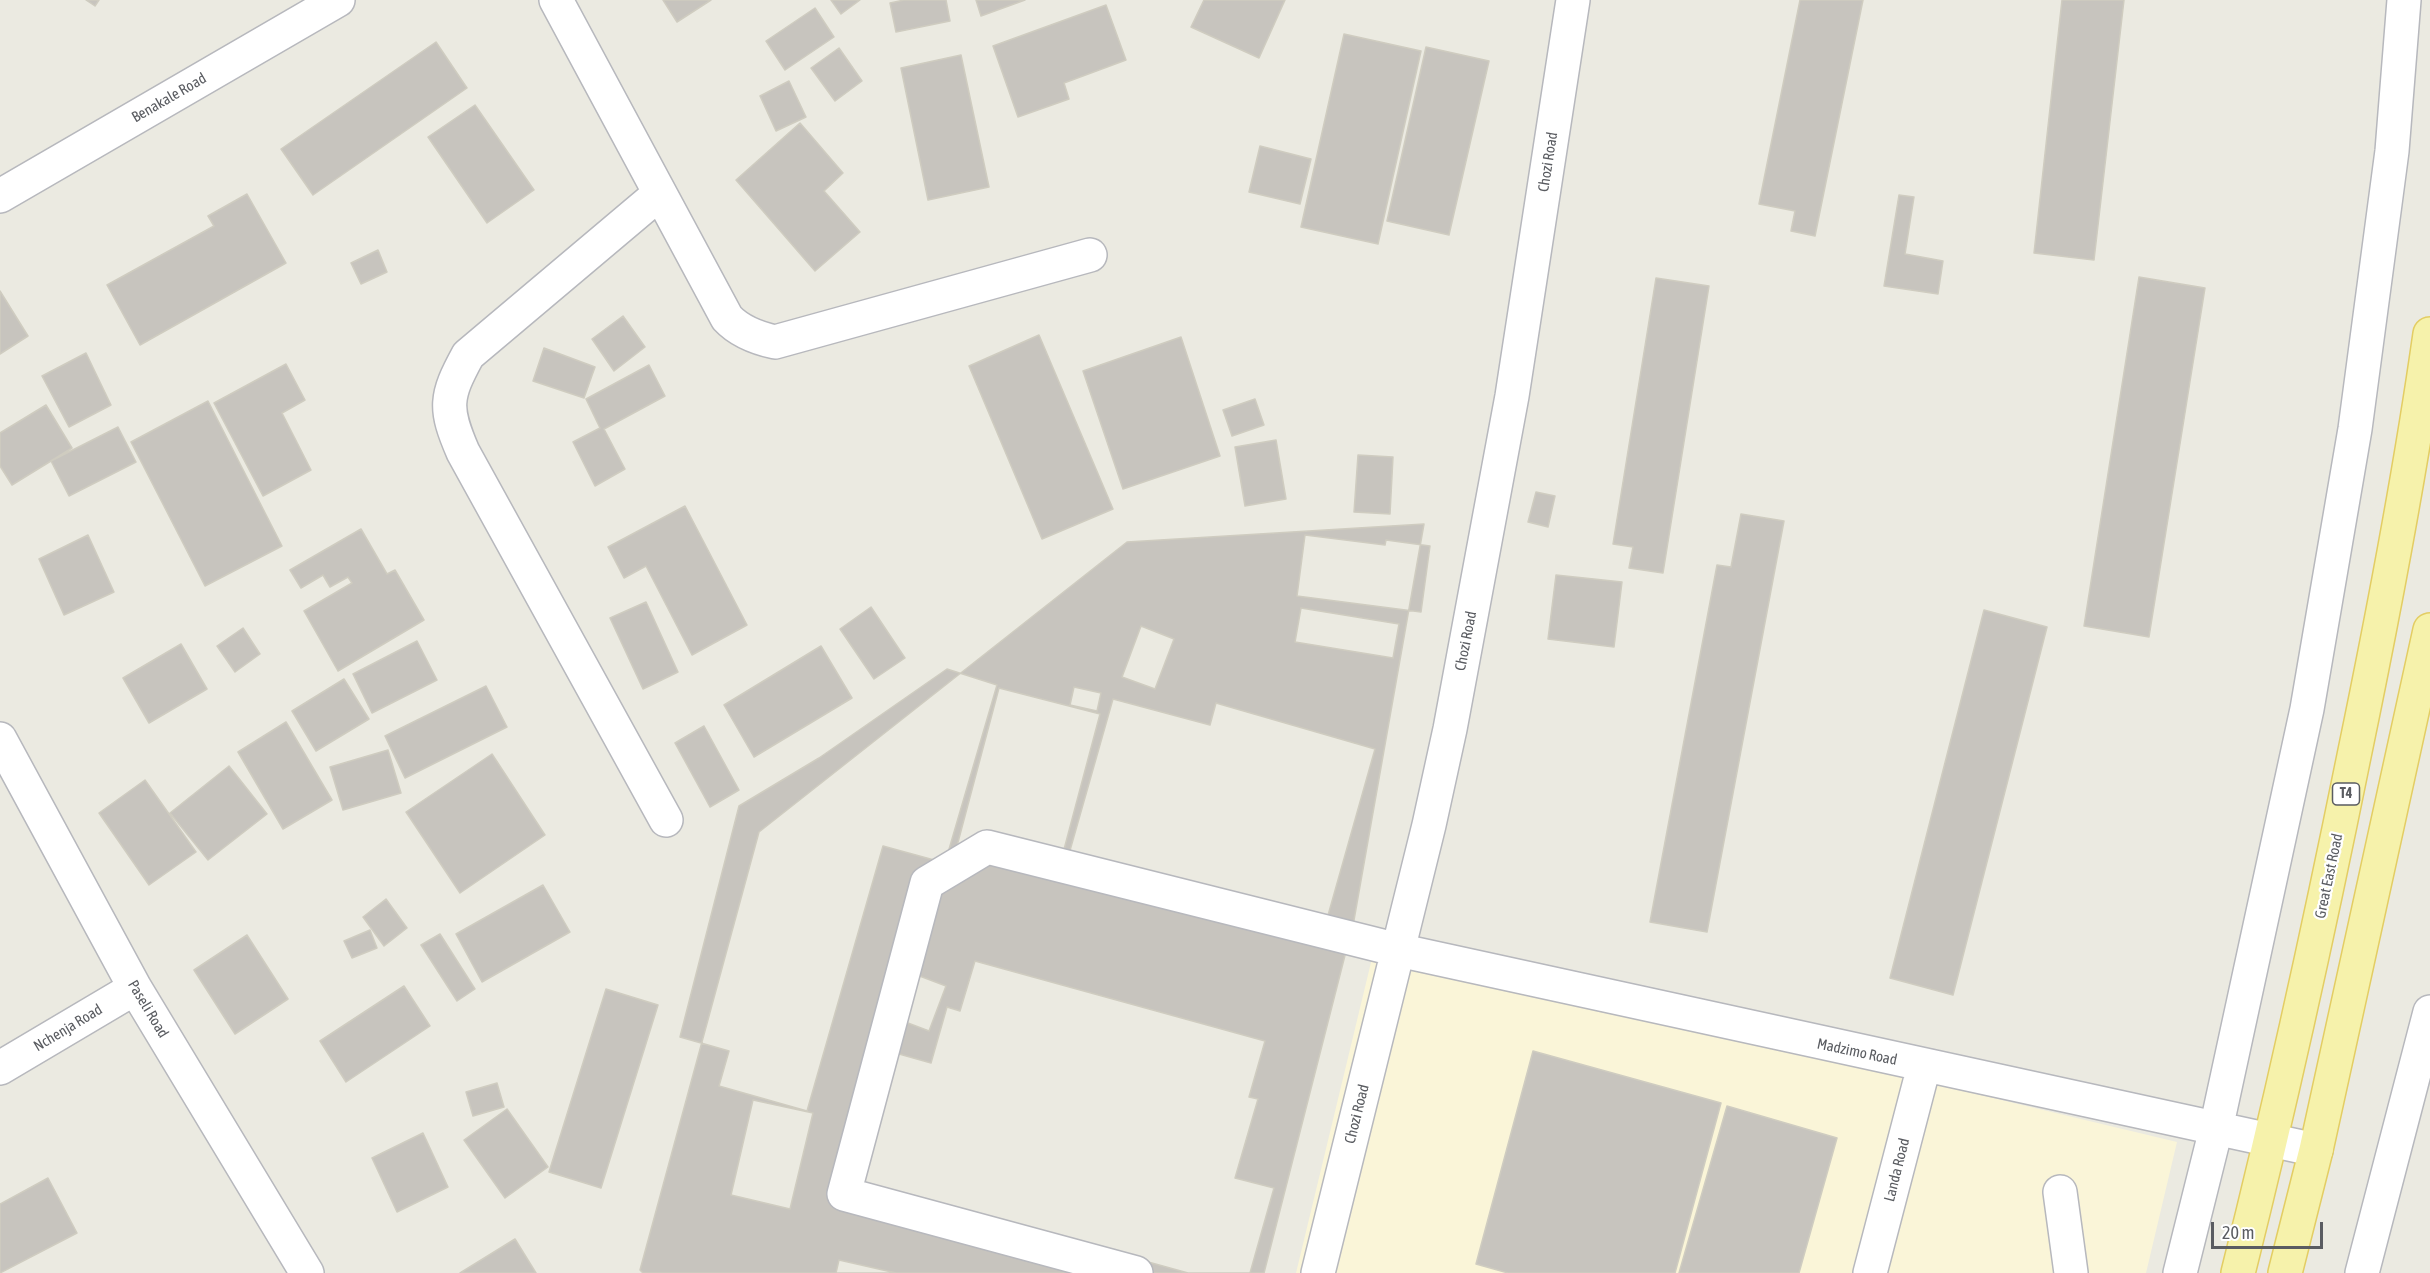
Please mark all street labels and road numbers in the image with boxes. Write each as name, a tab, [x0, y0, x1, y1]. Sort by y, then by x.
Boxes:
street label: Benakale Road	[129, 69, 209, 127]
street label: Chozi Road	[1534, 131, 1562, 193]
street label: Chozi Road	[1451, 610, 1481, 672]
road number: T4	[2332, 783, 2360, 805]
street label: Great East Road	[2311, 832, 2347, 920]
street label: Paseli Road	[124, 977, 172, 1041]
street label: Nchenja Road	[30, 1000, 106, 1056]
street label: Madzimo Road	[1815, 1035, 1899, 1069]
street label: Chozi Road	[1341, 1082, 1373, 1146]
street label: Landa Road	[1880, 1136, 1914, 1204]

